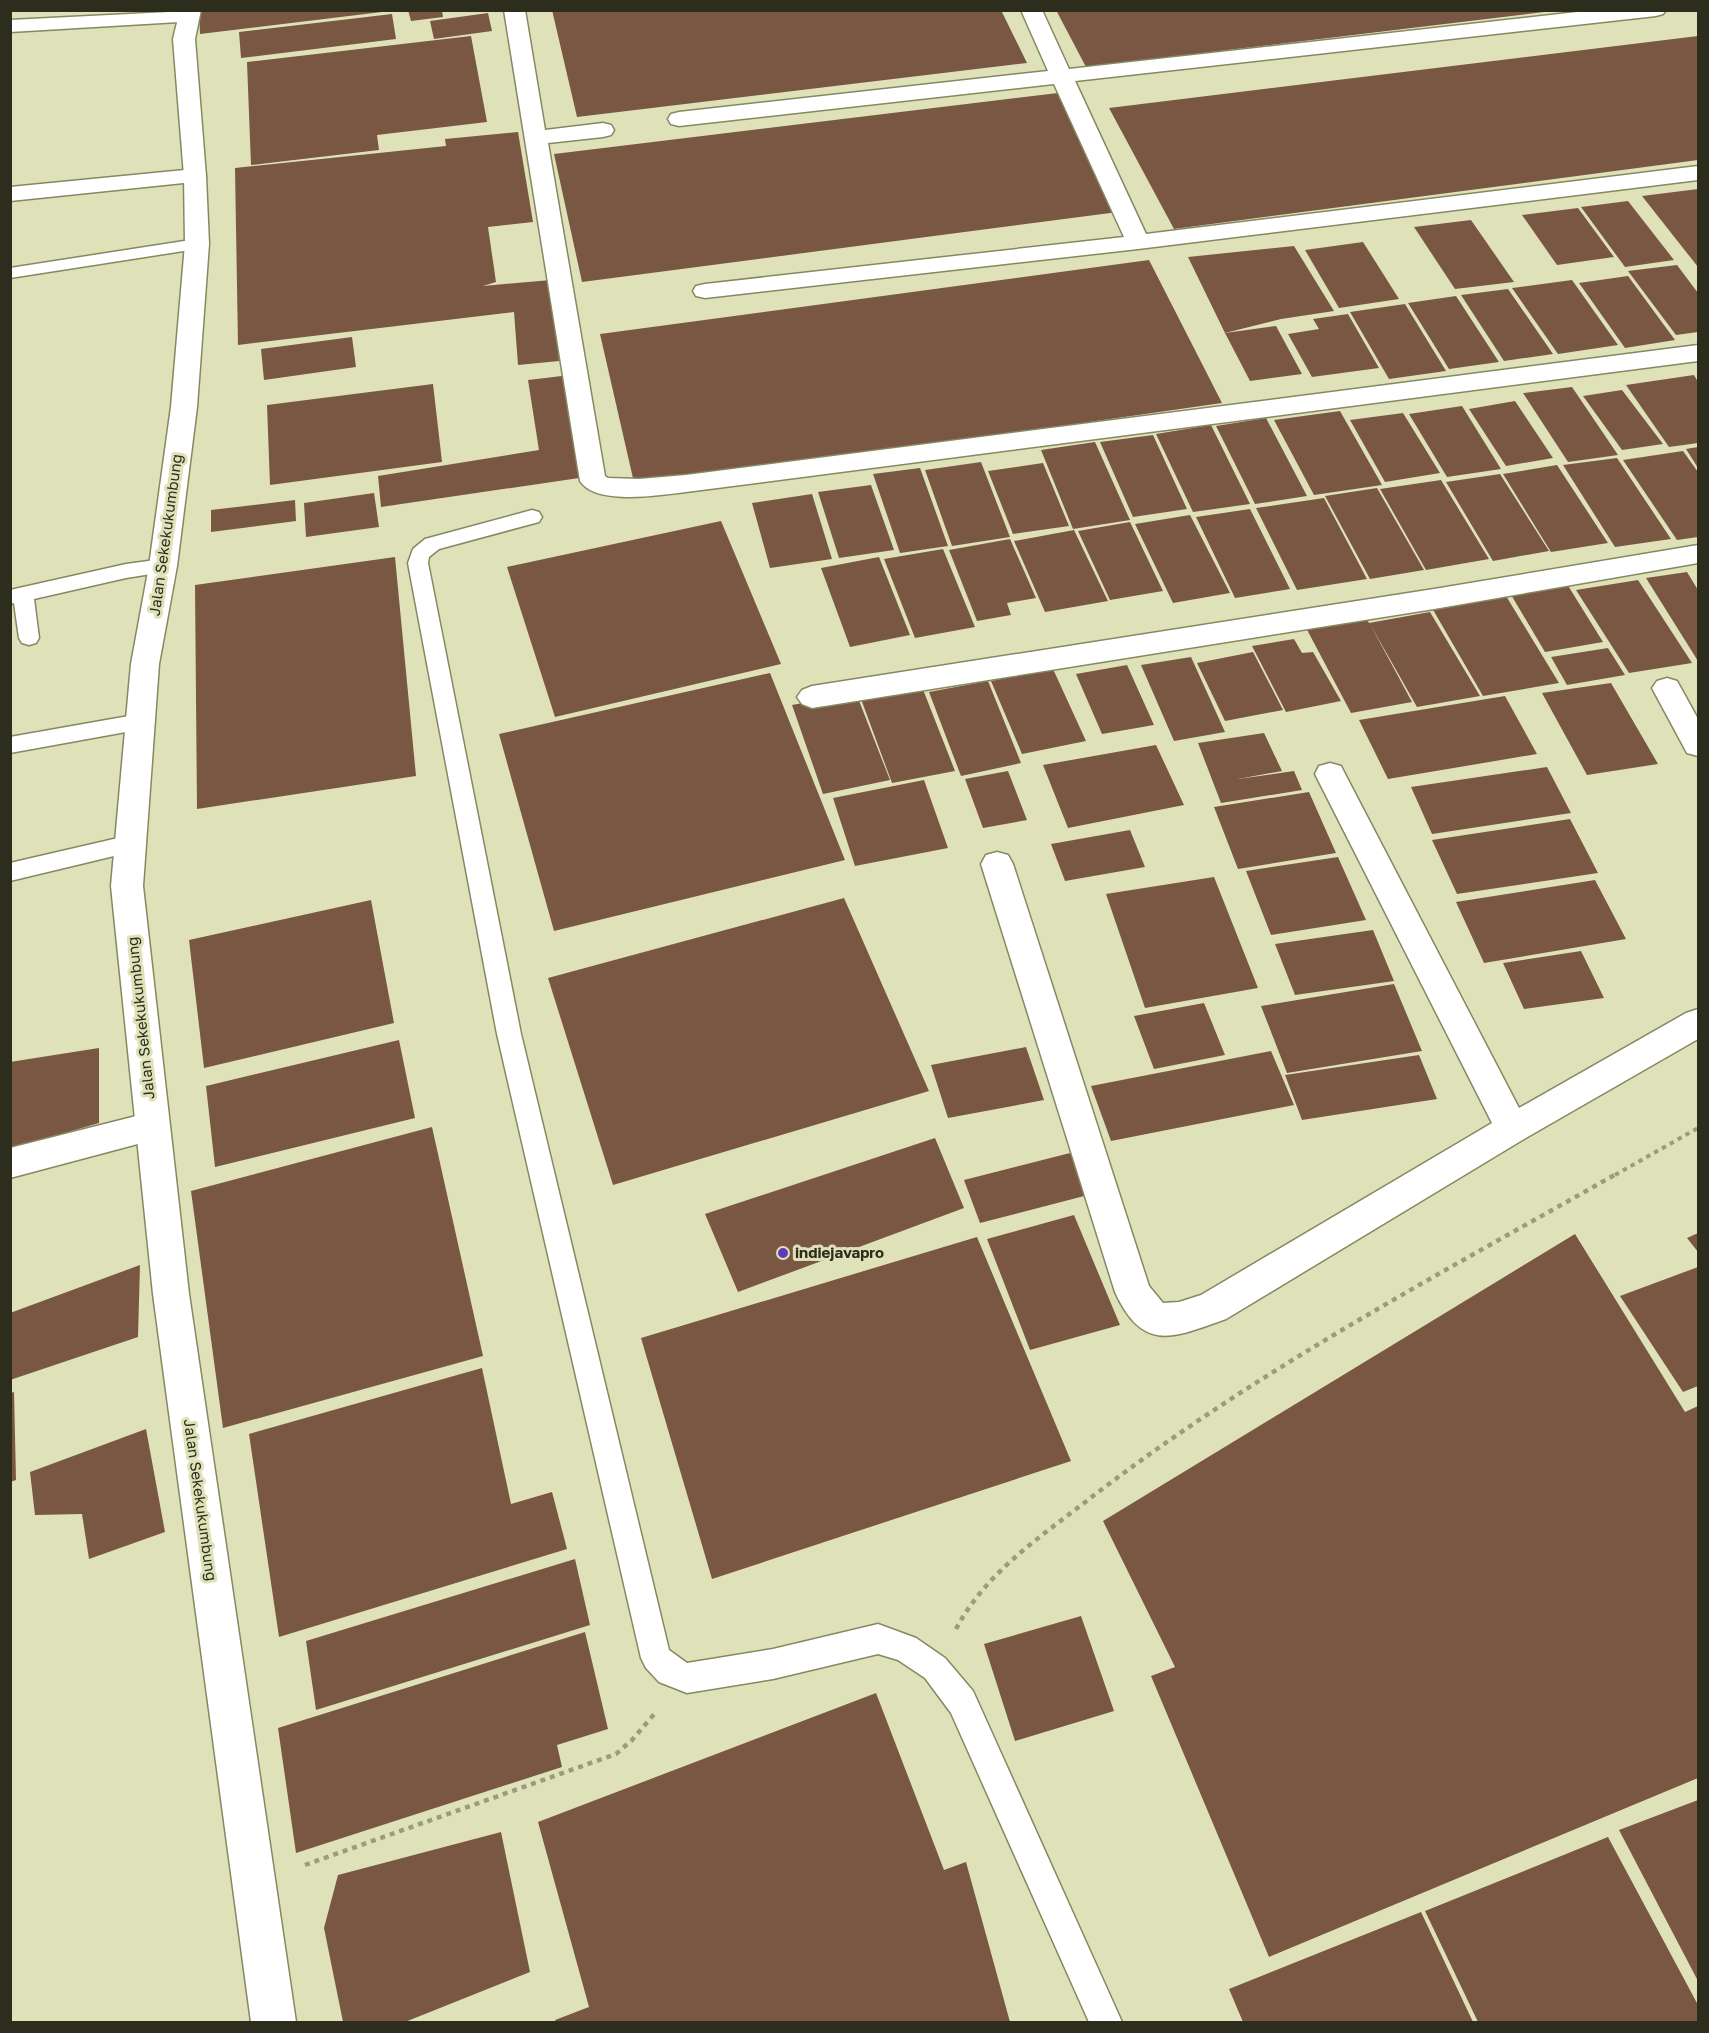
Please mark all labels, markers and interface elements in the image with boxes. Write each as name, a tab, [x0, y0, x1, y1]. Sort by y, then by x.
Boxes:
street label: Jalan Sekekukumbung	[145, 453, 185, 617]
street label: Jalan Sekekukumbung	[123, 936, 157, 1100]
place label: indiejavapro	[795, 1243, 884, 1261]
marker: indiejavapro	[776, 1246, 790, 1260]
street label: Jalan Sekekukumbung	[181, 1418, 221, 1582]

